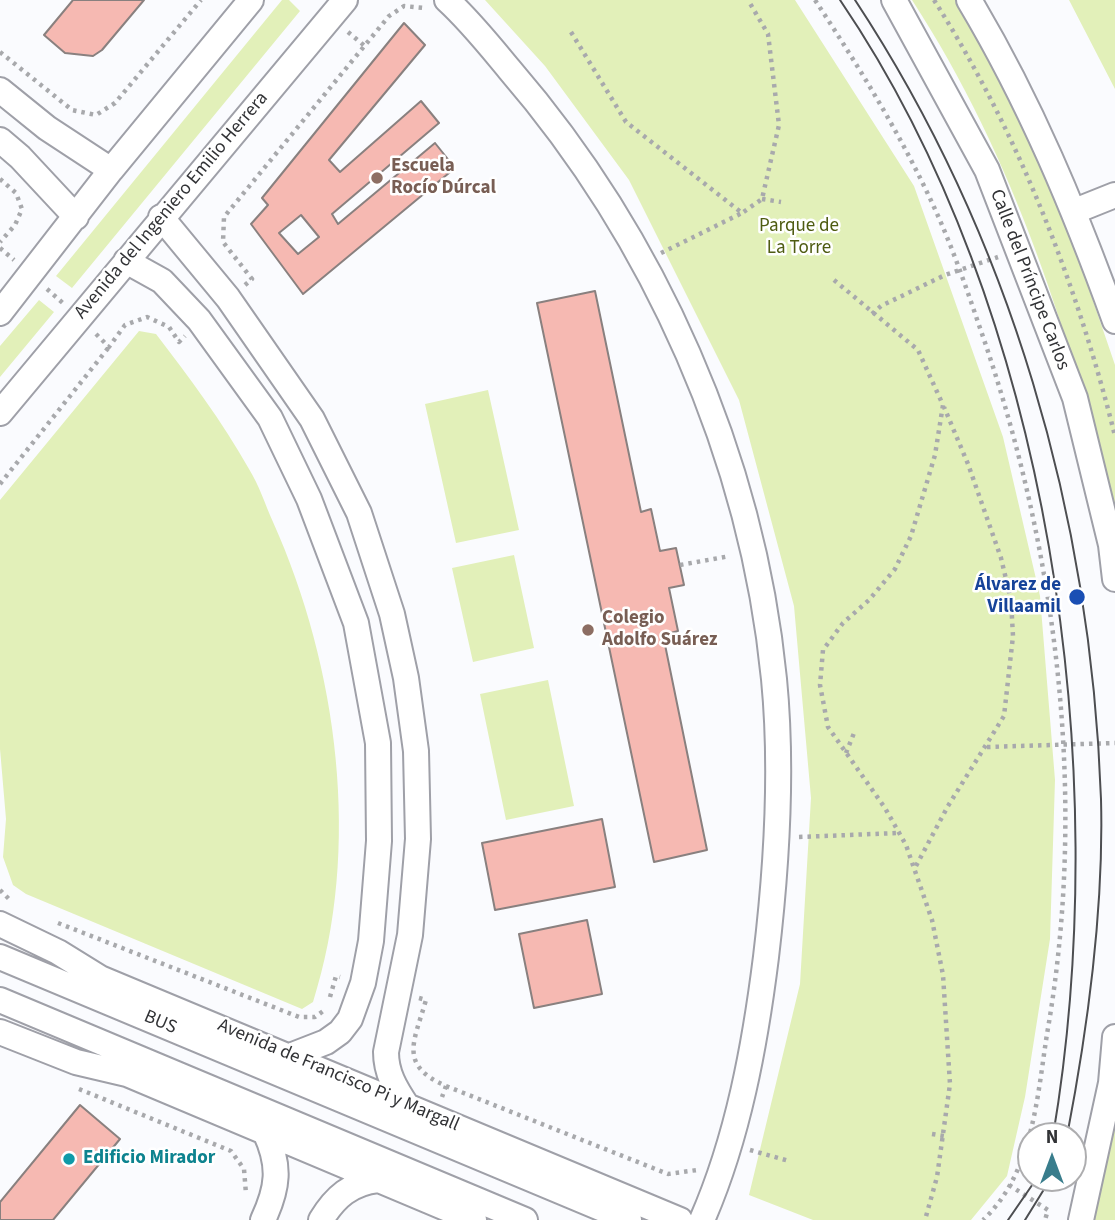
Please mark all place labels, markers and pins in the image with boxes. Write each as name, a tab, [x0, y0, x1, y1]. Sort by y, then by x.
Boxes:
place label: Escuela Rocío Dúrcal	[391, 156, 496, 200]
marker: Escuela Rocío Dúrcal	[369, 170, 385, 186]
place label: Álvarez de Villaamil	[975, 575, 1061, 619]
marker: Álvarez de Villaamil	[1067, 587, 1087, 607]
place label: Colegio Adolfo Suárez	[602, 608, 718, 652]
marker: Colegio Adolfo Suárez	[580, 622, 596, 638]
place label: Edificio Mirador	[83, 1148, 215, 1170]
marker: Edificio Mirador	[61, 1151, 77, 1167]

